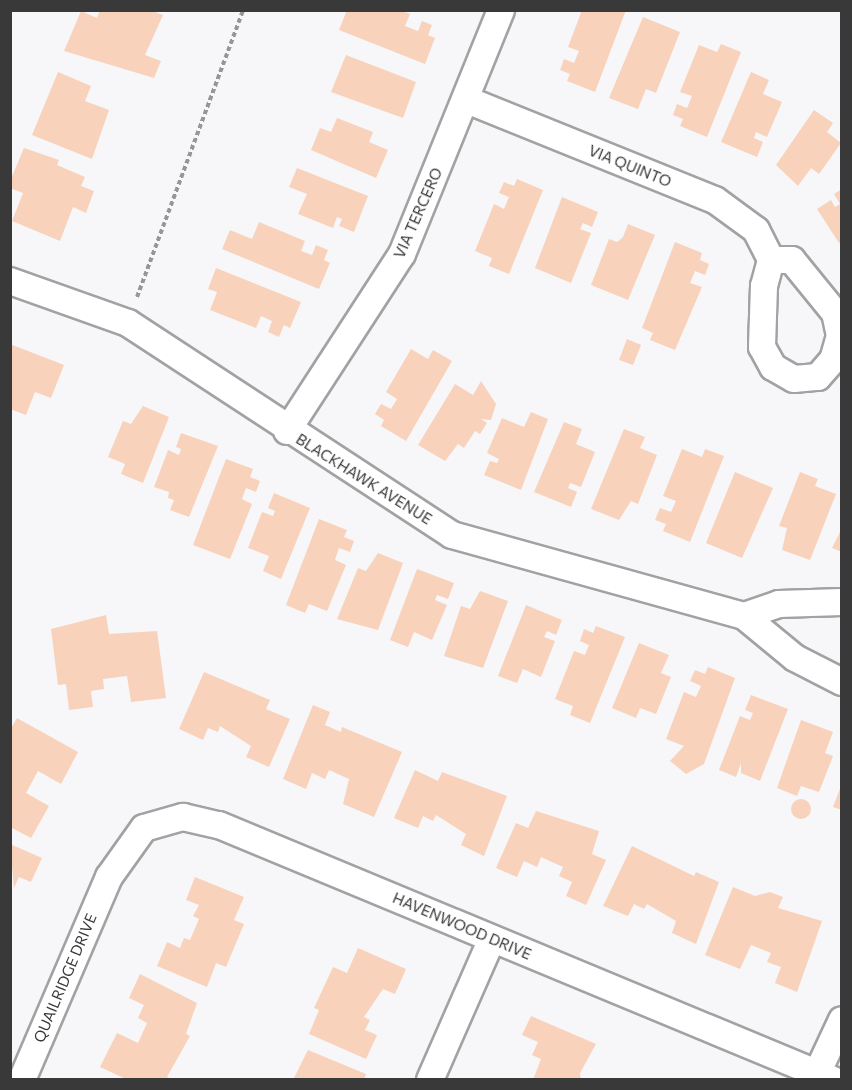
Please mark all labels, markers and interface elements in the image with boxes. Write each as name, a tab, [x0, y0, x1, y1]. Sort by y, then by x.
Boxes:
street label: VIA QUINTO	[586, 141, 674, 191]
street label: VIA TERCERO	[390, 165, 446, 261]
street label: BLACKHAWK AVENUE	[293, 430, 435, 528]
street label: HAVENWOOD DRIVE	[390, 889, 534, 963]
street label: QUAILRIDGE DRIVE	[30, 911, 100, 1045]

